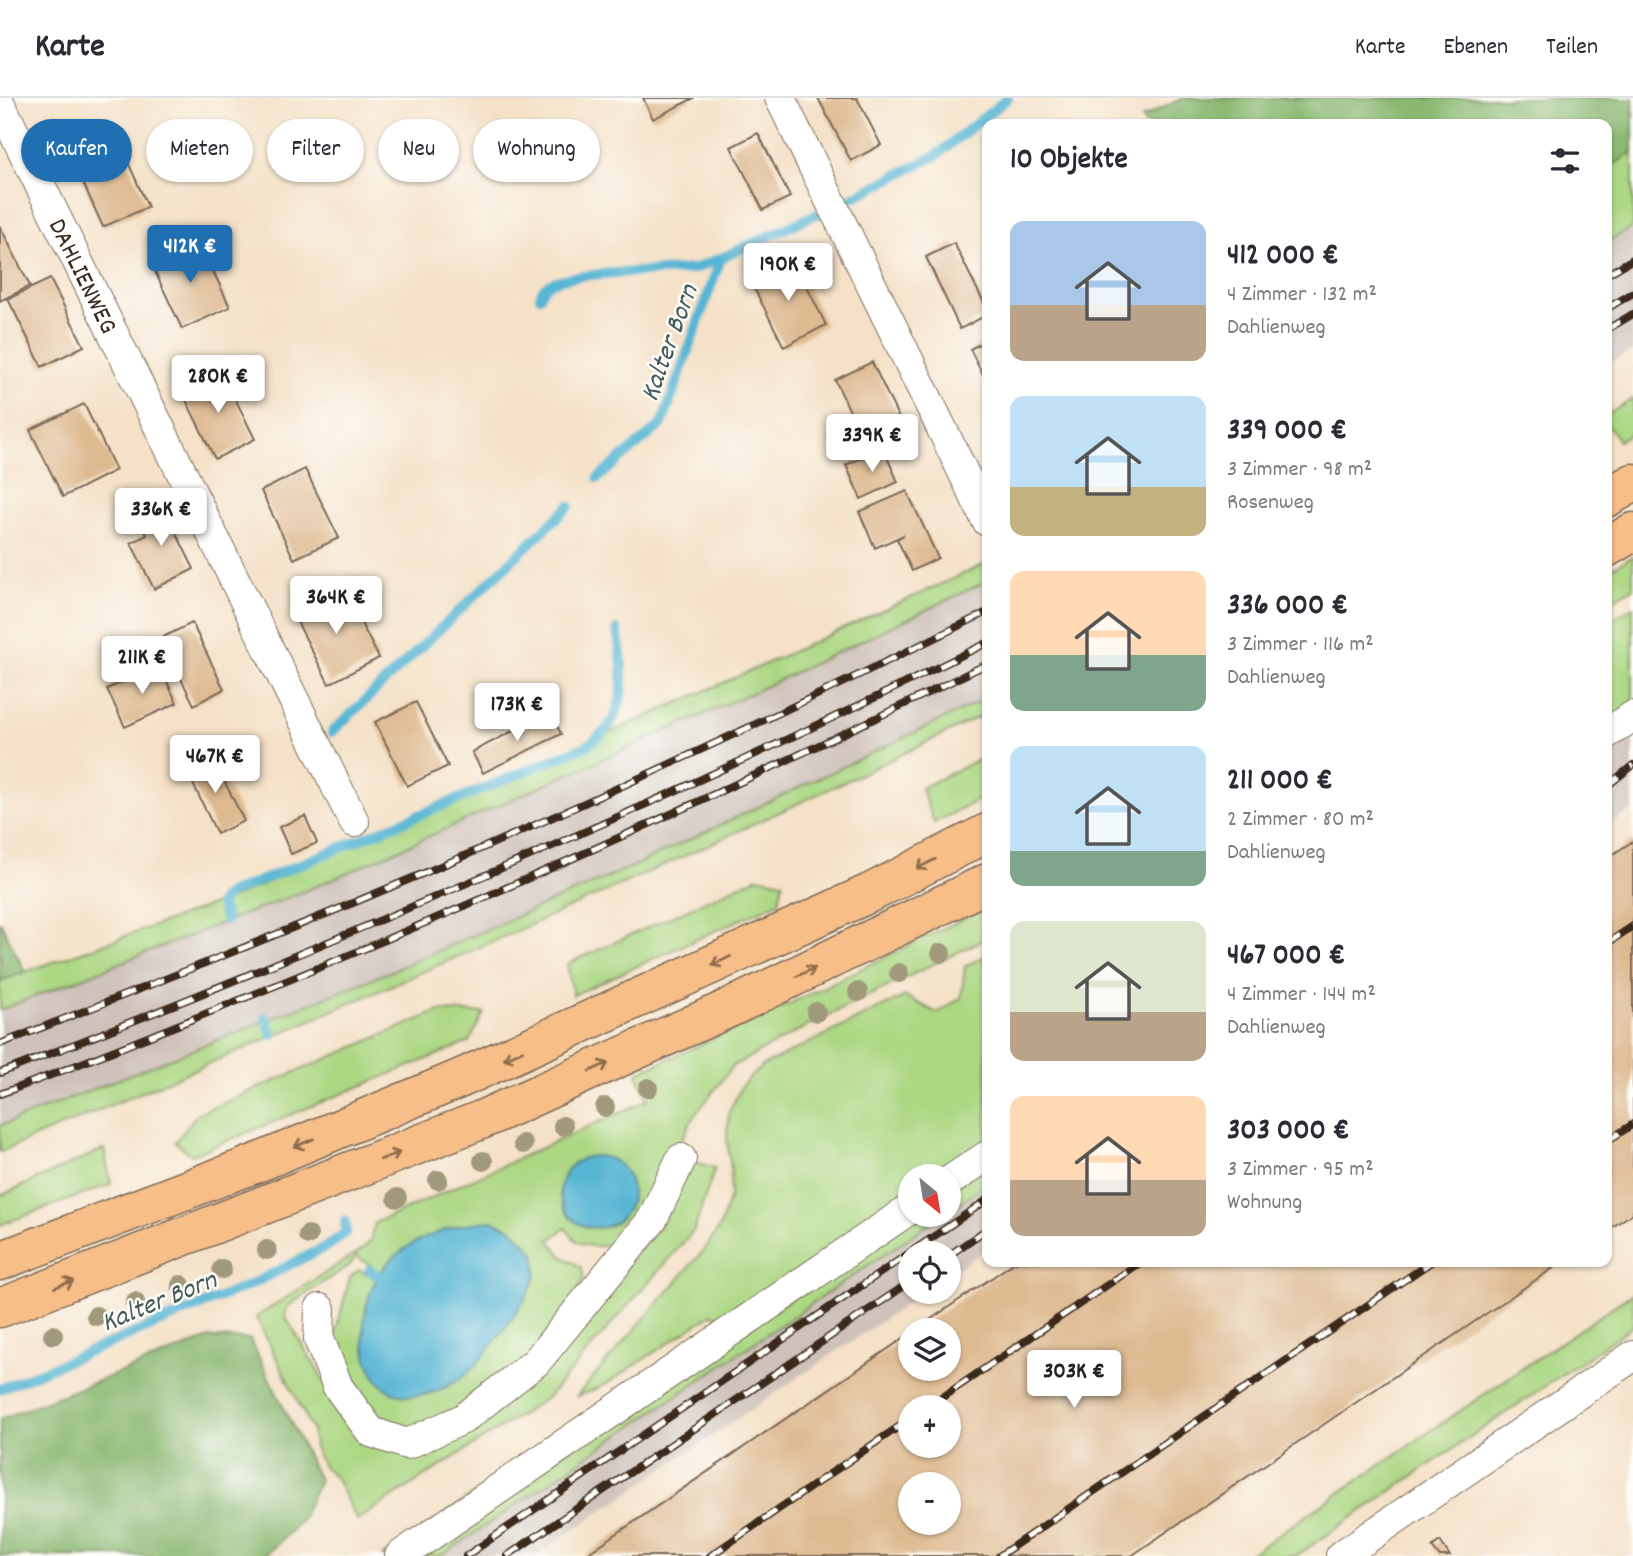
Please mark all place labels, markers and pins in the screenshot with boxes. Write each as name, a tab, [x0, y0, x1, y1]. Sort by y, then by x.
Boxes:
pin: 412K €	[133, 226, 247, 285]
pin: 190K €	[731, 244, 845, 303]
pin: 280K €	[161, 356, 275, 415]
pin: 339K €	[815, 414, 929, 474]
pin: 336K €	[104, 489, 218, 548]
pin: 364K €	[279, 576, 393, 636]
pin: 211K €	[85, 636, 199, 696]
pin: 173K €	[460, 684, 574, 743]
pin: 467K €	[158, 736, 272, 795]
pin: 303K €	[1017, 1350, 1131, 1410]

